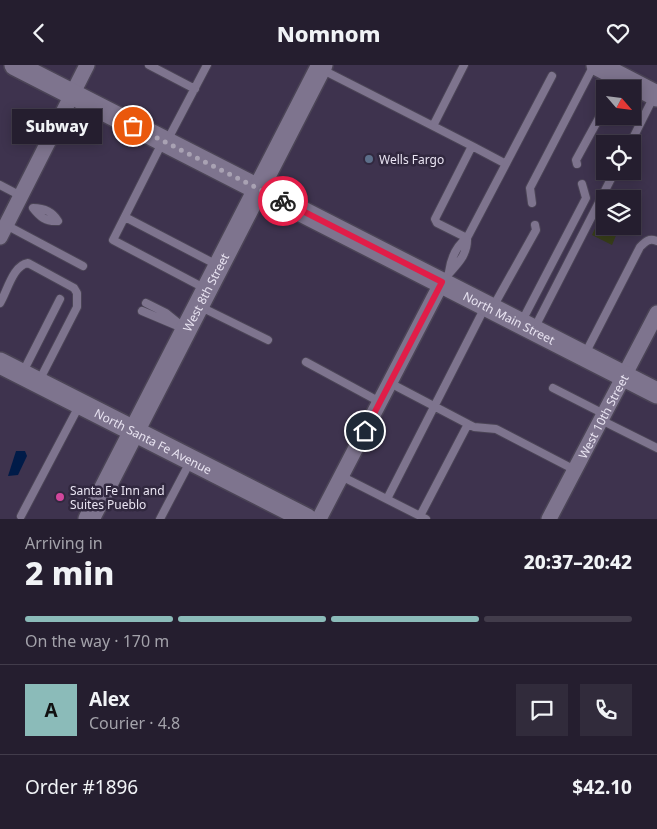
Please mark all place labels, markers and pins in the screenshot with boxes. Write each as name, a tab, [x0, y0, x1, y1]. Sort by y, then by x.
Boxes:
pin	[112, 105, 154, 147]
callout: Subway	[13, 109, 103, 143]
place label: Wells Fargo	[379, 151, 444, 168]
marker: Wells Fargo	[363, 153, 375, 165]
pin	[344, 410, 386, 452]
place label: Santa Fe Inn and Suites Pueblo	[70, 482, 165, 513]
marker: Santa Fe Inn and Suites Pueblo	[54, 491, 66, 503]

